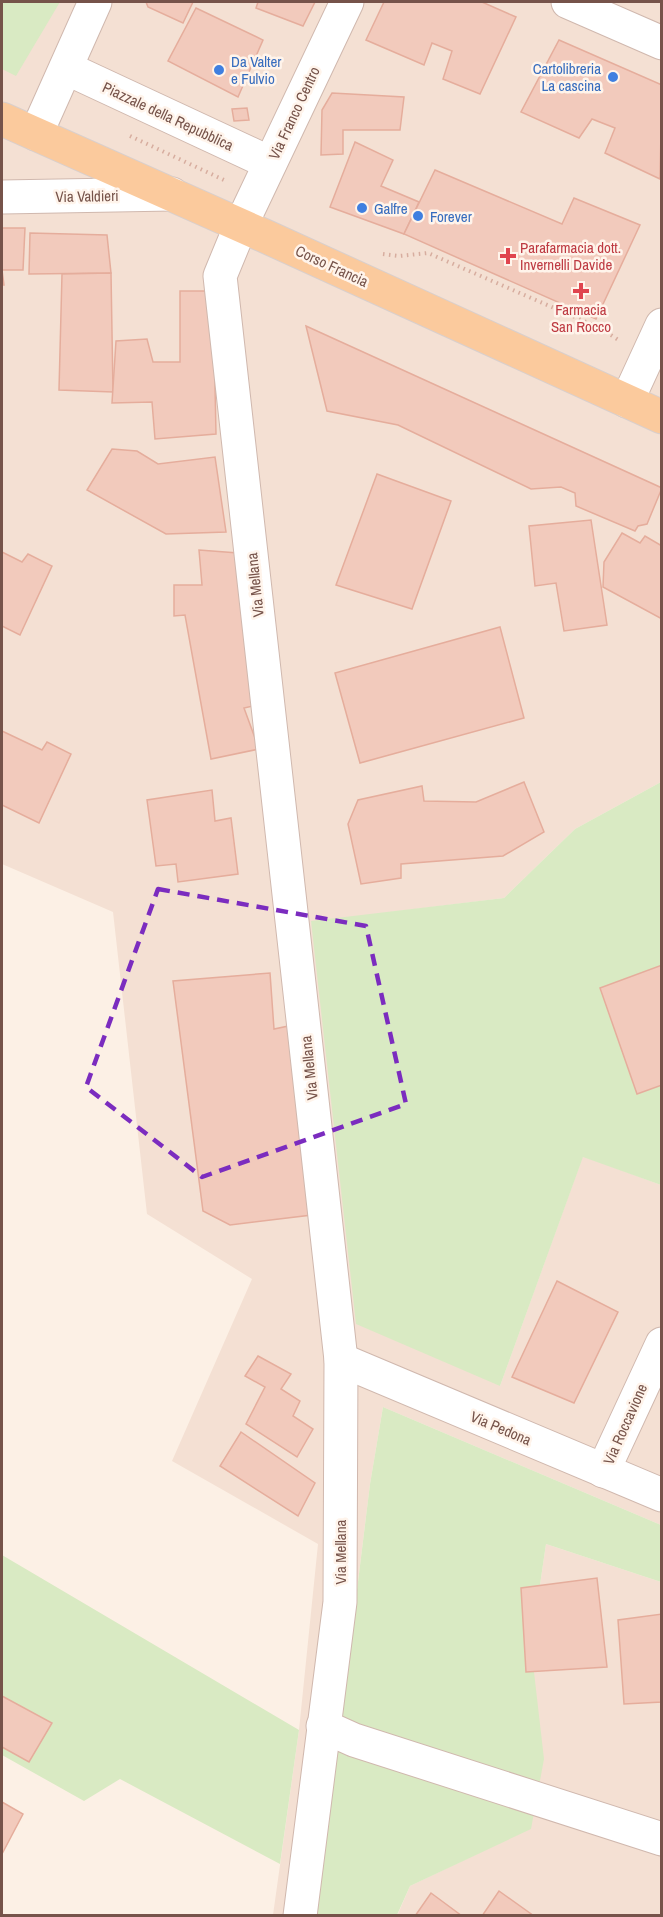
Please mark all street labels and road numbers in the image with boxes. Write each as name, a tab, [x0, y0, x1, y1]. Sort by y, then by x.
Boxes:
street label: Via Franco Centro	[263, 63, 325, 163]
street label: Piazzale della Repubblica	[99, 76, 237, 156]
street label: Via Valdieri	[55, 185, 119, 207]
street label: Corso Francia	[292, 240, 372, 292]
street label: Via Mellana	[241, 552, 269, 618]
street label: Via Mellana	[295, 1035, 323, 1101]
street label: Via Roccavione	[598, 1380, 652, 1468]
street label: Via Pedona	[467, 1406, 535, 1450]
street label: Via Mellana	[330, 1519, 351, 1584]

